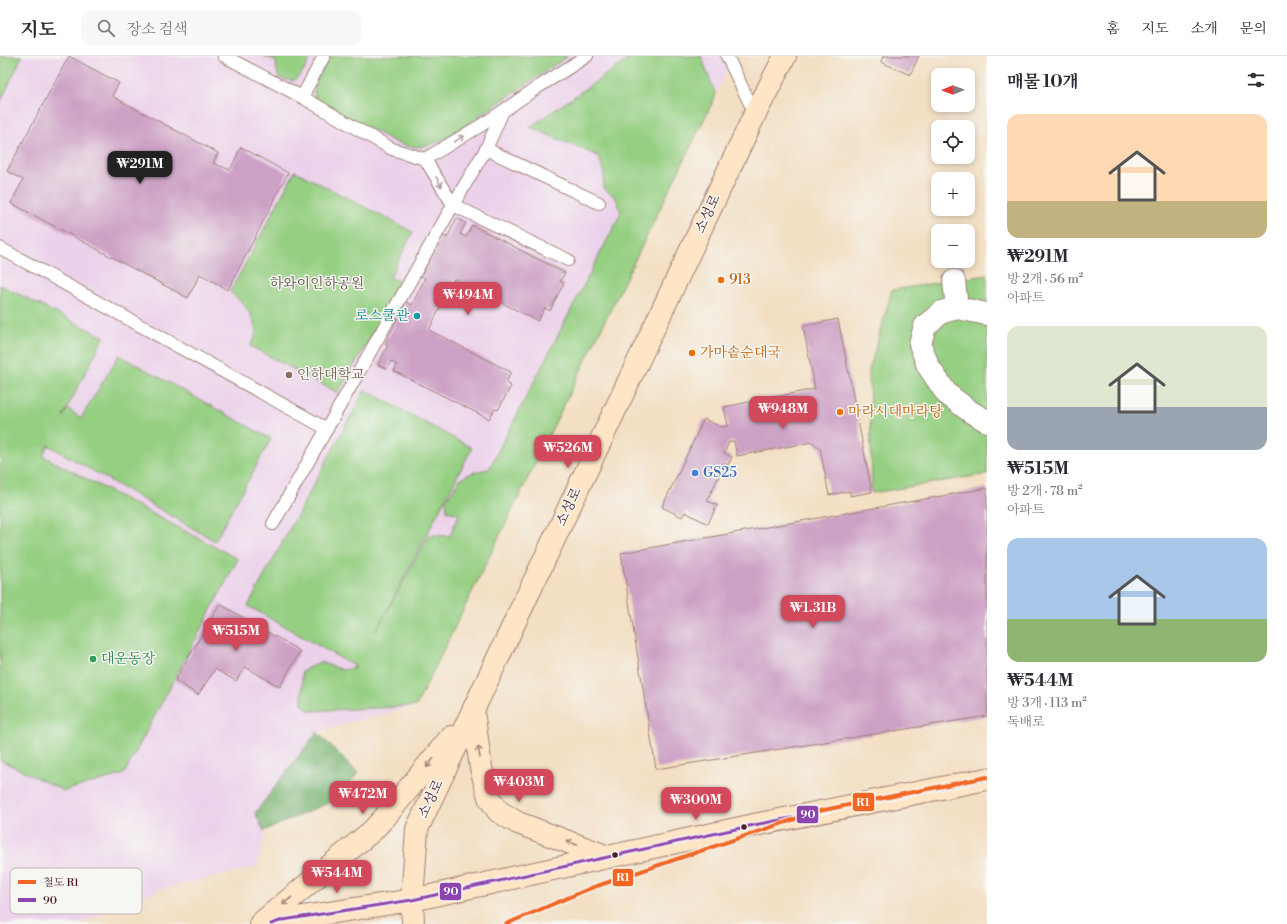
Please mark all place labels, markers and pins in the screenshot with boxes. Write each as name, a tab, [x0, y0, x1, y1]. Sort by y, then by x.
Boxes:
pin: ₩291M	[112, 151, 168, 185]
place label: 913	[729, 271, 751, 289]
marker: 913	[716, 275, 726, 285]
pin: ₩494M	[440, 282, 496, 316]
place label: 로스쿨관	[355, 307, 409, 325]
marker: 로스쿨관	[412, 311, 422, 321]
place label: 가마솥순대국	[700, 344, 781, 362]
marker: 가마솥순대국	[687, 348, 697, 358]
place label: 인하대학교	[297, 366, 365, 384]
marker: 인하대학교	[284, 370, 294, 380]
pin: ₩948M	[755, 396, 811, 430]
place label: 마라시대마라탕	[848, 403, 943, 421]
marker: 마라시대마라탕	[835, 407, 845, 417]
pin: ₩526M	[540, 435, 596, 469]
place label: GS25	[703, 464, 737, 482]
marker: GS25	[690, 468, 700, 478]
pin: ₩1.31B	[780, 595, 846, 629]
pin: ₩515M	[208, 618, 264, 652]
place label: 대운동장	[101, 650, 156, 668]
marker: 대운동장	[88, 654, 98, 664]
pin: ₩403M	[491, 769, 547, 803]
pin: ₩472M	[335, 781, 391, 815]
pin: ₩300M	[668, 787, 724, 821]
unlabelled marker	[739, 822, 749, 832]
unlabelled marker	[610, 850, 620, 860]
pin: ₩544M	[309, 860, 365, 894]

